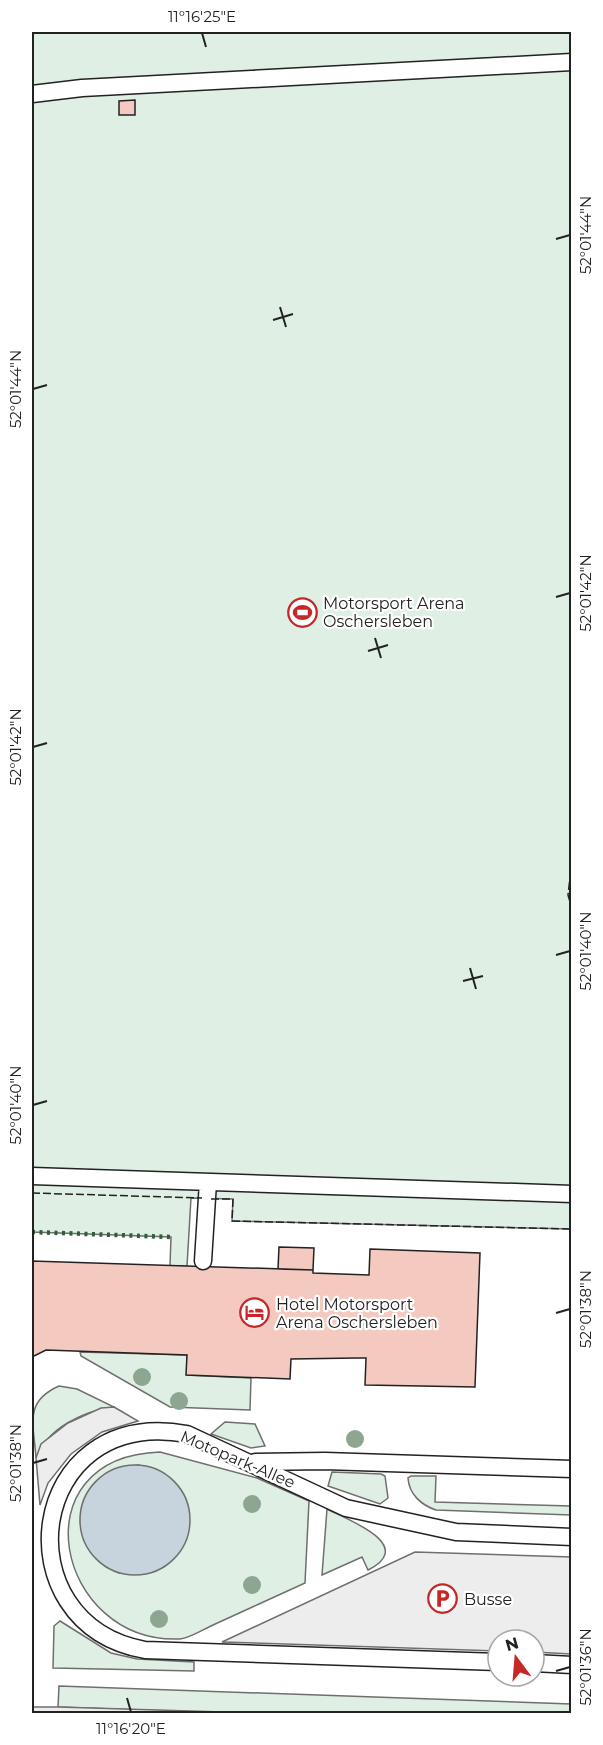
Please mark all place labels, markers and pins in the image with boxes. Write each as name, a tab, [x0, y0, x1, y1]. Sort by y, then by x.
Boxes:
place label: Motorsport Arena Oschersleben	[323, 594, 465, 631]
sports icon: Motorsport Arena Oschersleben	[286, 596, 318, 628]
place label: Hotel Motorsport Arena Oschersleben	[276, 1295, 438, 1332]
hotel icon: Hotel Motorsport Arena Oschersleben	[239, 1297, 271, 1329]
parking icon: Busse	[427, 1583, 459, 1615]
place label: Busse	[464, 1590, 512, 1609]

